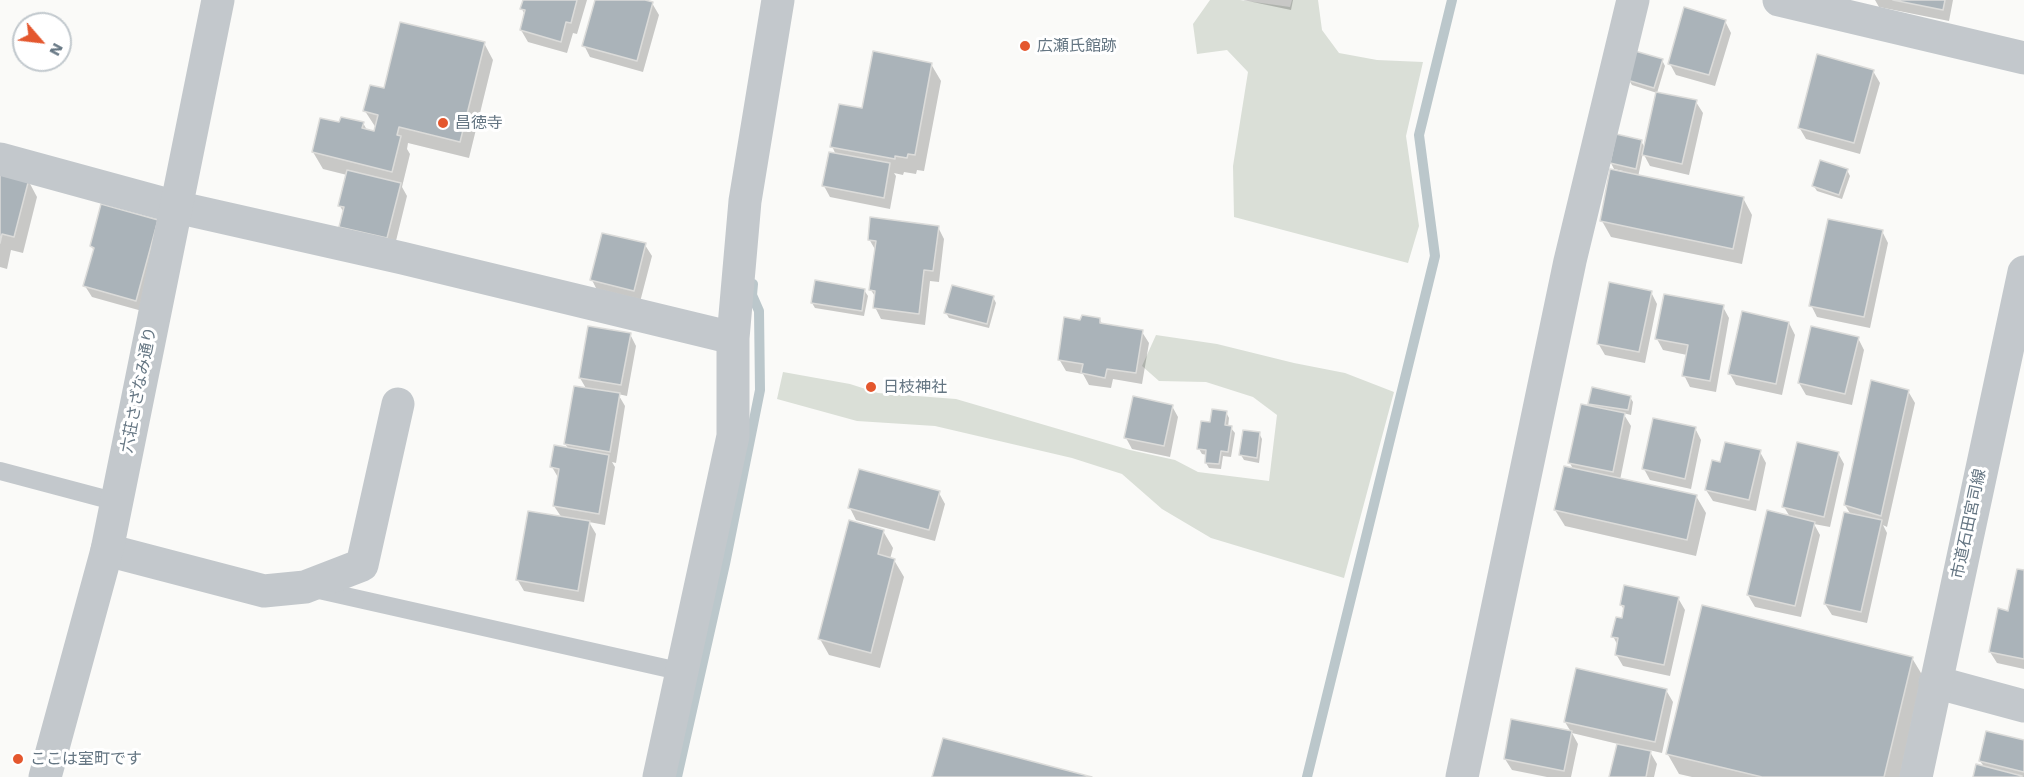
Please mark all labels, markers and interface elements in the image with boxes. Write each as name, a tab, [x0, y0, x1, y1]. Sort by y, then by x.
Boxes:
north arrow	[12, 12, 72, 72]
place label: 広瀬氏館跡	[1037, 36, 1117, 56]
marker: 広瀬氏館跡	[1018, 39, 1032, 53]
text: N	[45, 40, 68, 59]
place label: 昌徳寺	[455, 113, 503, 133]
marker: 昌徳寺	[436, 116, 450, 130]
street label: 六荘さざなみ通り	[117, 325, 161, 455]
place label: 日枝神社	[883, 377, 947, 397]
marker: 日枝神社	[864, 380, 878, 394]
street label: 市道石田宮司線	[1948, 467, 1990, 581]
place label: ここは室町です	[30, 749, 142, 769]
marker: ここは室町です	[11, 752, 25, 766]

